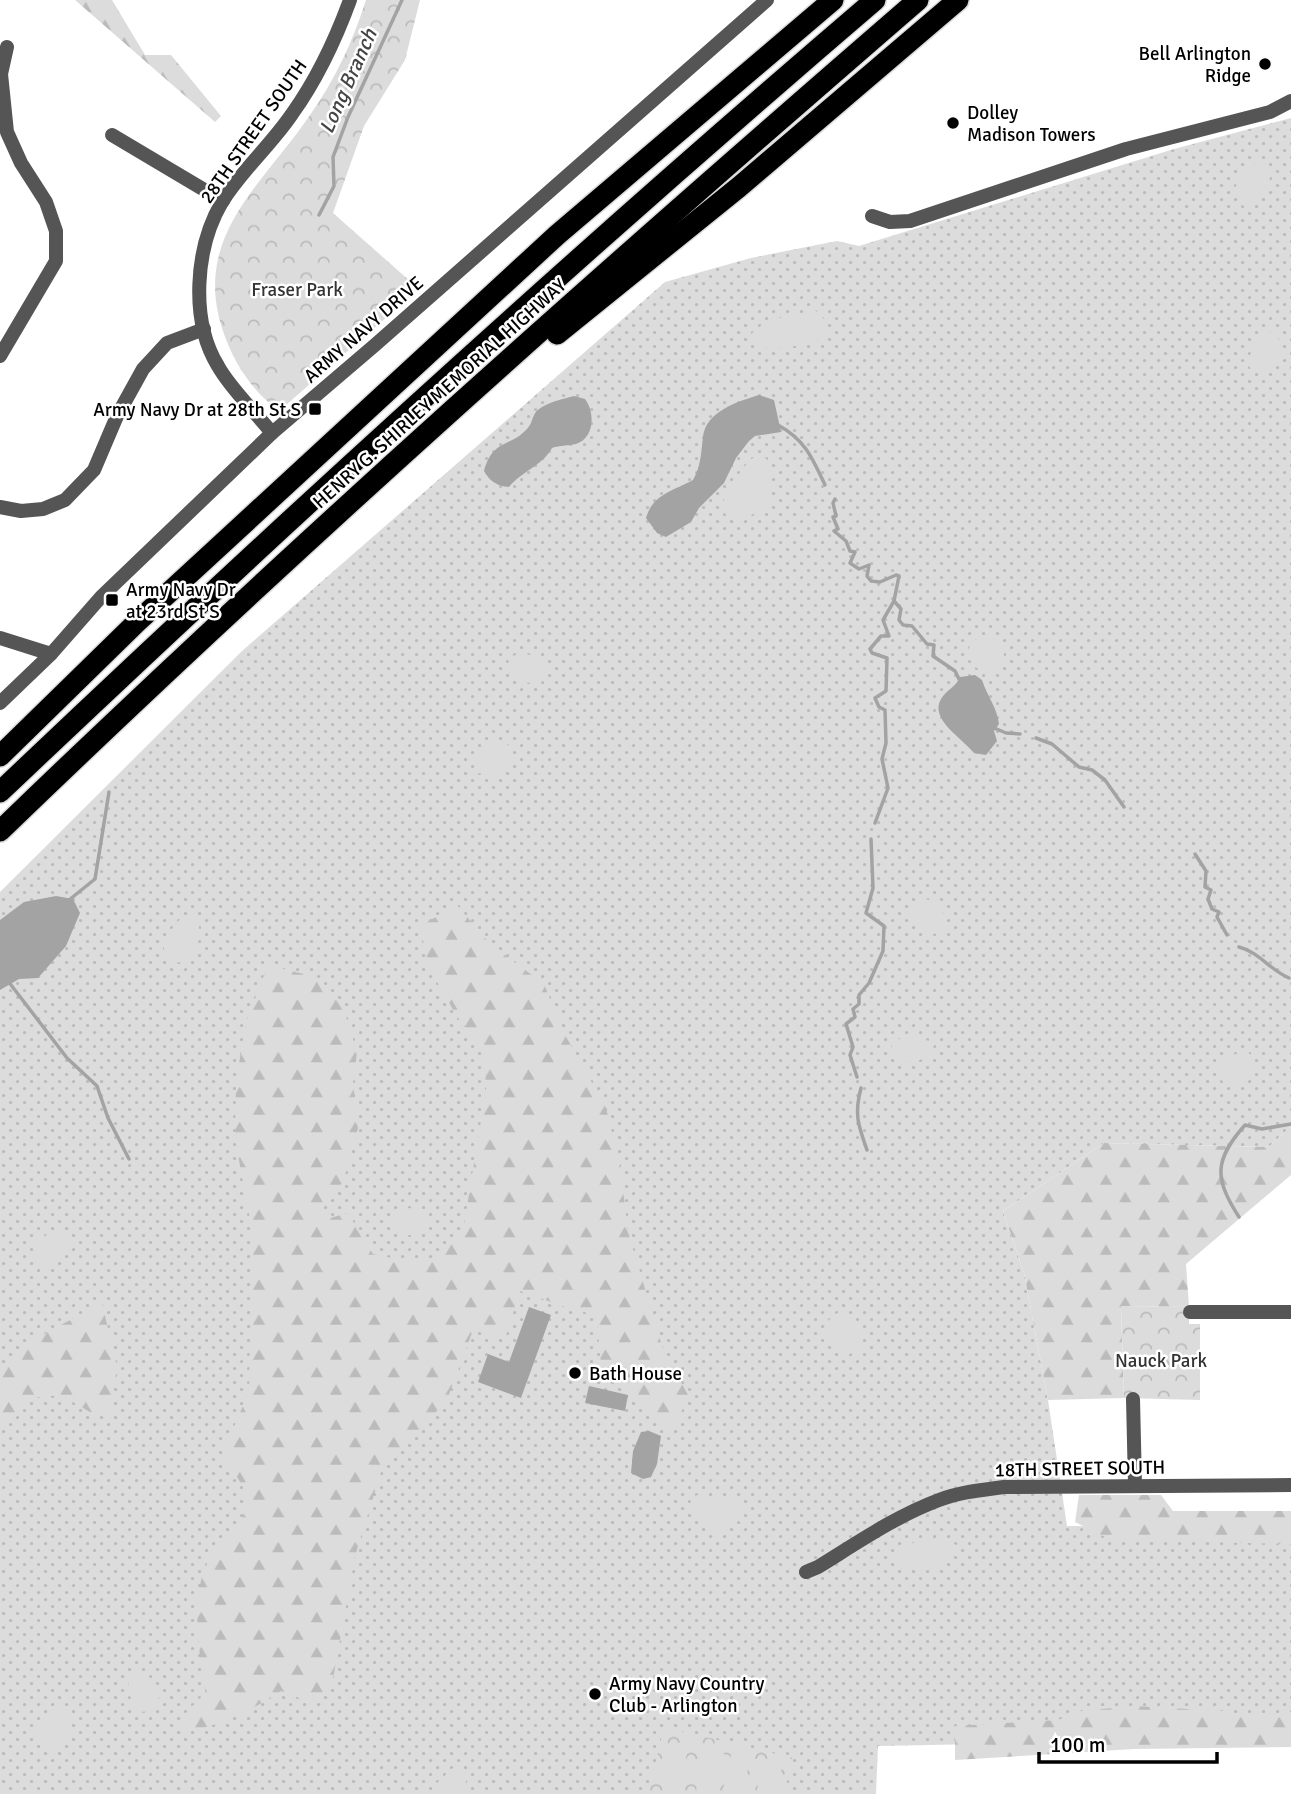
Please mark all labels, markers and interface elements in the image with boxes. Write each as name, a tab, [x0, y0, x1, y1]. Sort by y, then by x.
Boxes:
water label: Long Branch	[313, 24, 383, 137]
place label: Bell Arlington Ridge	[1139, 42, 1251, 88]
street label: 28TH STREET SOUTH	[195, 55, 313, 208]
marker: Bell Arlington Ridge	[1257, 56, 1273, 72]
place label: Dolley Madison Towers	[967, 101, 1096, 147]
marker: Dolley Madison Towers	[945, 115, 961, 131]
street label: ARMY NAVY DRIVE	[299, 271, 428, 388]
street label: HENRY G. SHIRLEY MEMORIAL HIGHWAY	[308, 273, 572, 514]
park label: Fraser Park	[251, 278, 343, 302]
place label: Army Navy Dr at 28th St S	[93, 398, 301, 422]
marker: Army Navy Dr at 28th St S	[307, 401, 323, 417]
place label: Army Navy Dr at 23rd St S	[126, 578, 236, 624]
marker: Army Navy Dr at 23rd St S	[104, 592, 120, 608]
park label: Nauck Park	[1115, 1349, 1208, 1373]
place label: Bath House	[589, 1362, 682, 1386]
marker: Bath House	[567, 1365, 583, 1381]
street label: 18TH STREET SOUTH	[995, 1456, 1166, 1482]
place label: Army Navy Country Club - Arlington	[609, 1672, 765, 1718]
marker: Army Navy Country Club - Arlington	[587, 1686, 603, 1702]
scale bar	[1039, 1720, 1218, 1764]
text: 100 m	[1050, 1732, 1105, 1758]

